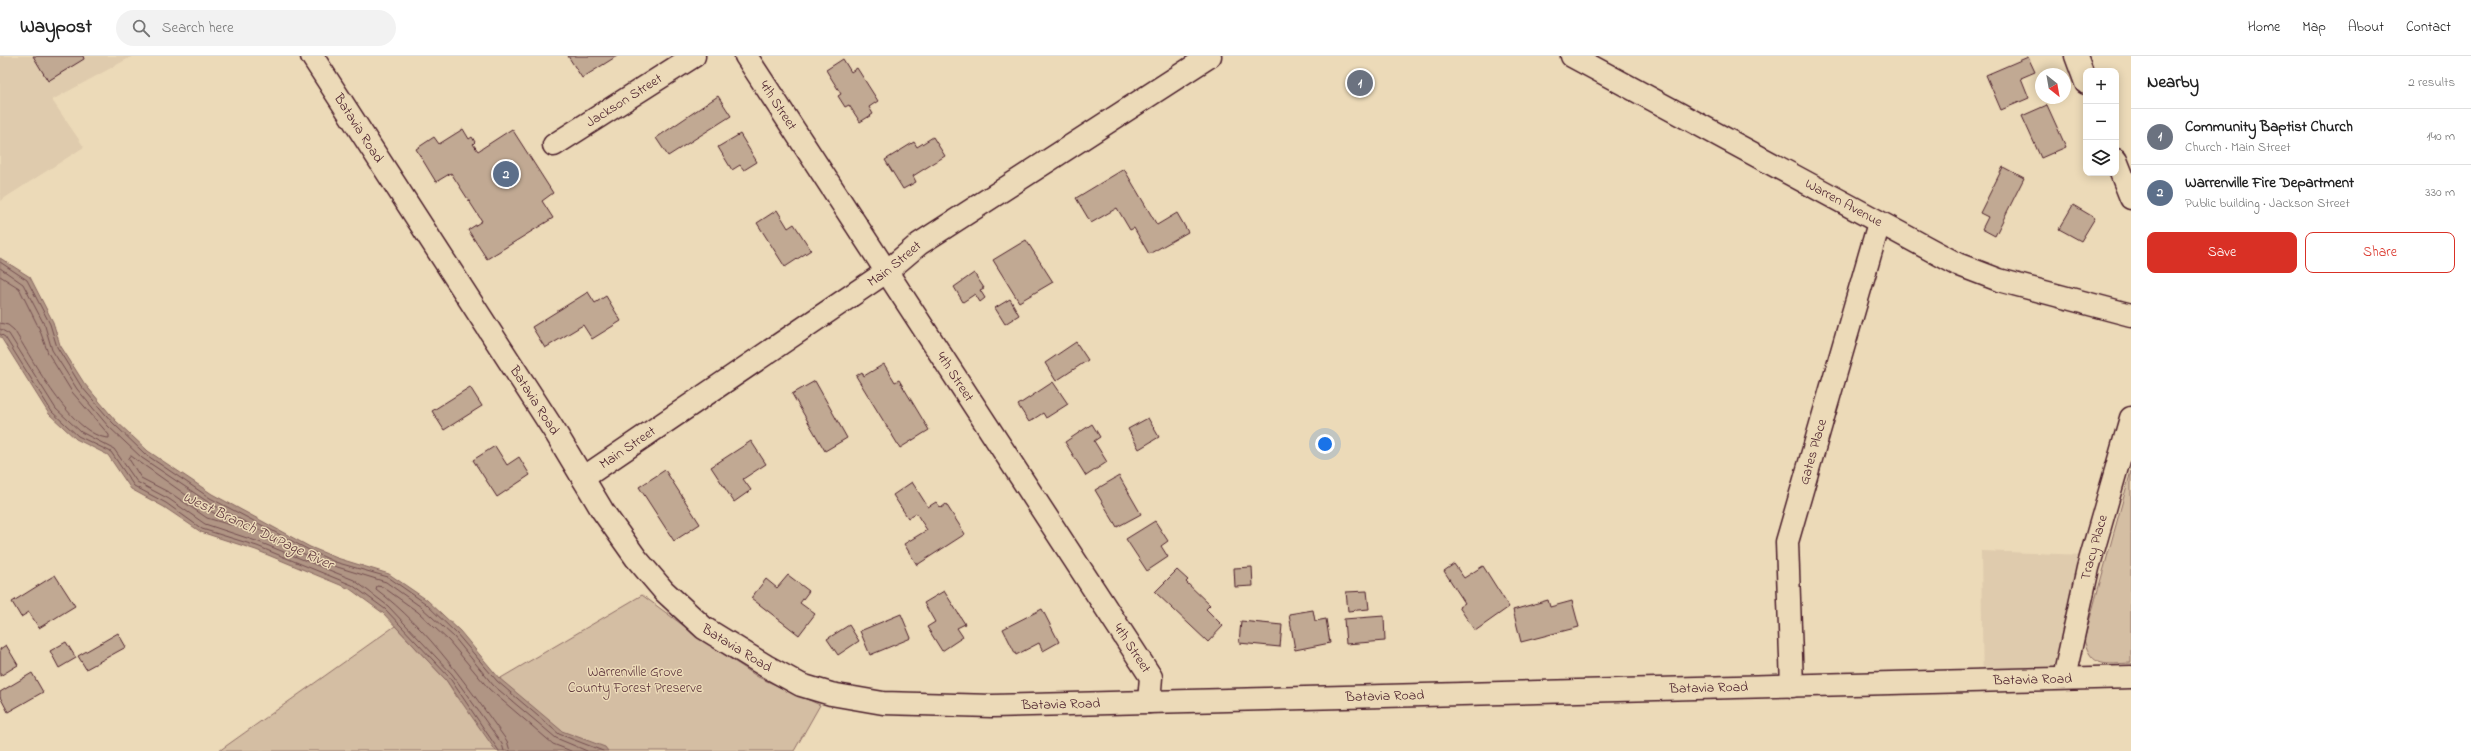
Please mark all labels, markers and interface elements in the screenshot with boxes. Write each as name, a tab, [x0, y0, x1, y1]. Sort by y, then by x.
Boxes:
search box	[116, 10, 396, 46]
text: Waypost	[20, 14, 92, 41]
icon: search	[130, 17, 152, 39]
text: Search here	[162, 17, 234, 39]
text: Home	[2248, 17, 2280, 38]
text: Map	[2302, 17, 2326, 38]
text: About	[2348, 17, 2384, 38]
text: Contact	[2406, 17, 2451, 38]
street label: Jackson Street	[582, 68, 667, 133]
pin: 1	[1347, 68, 1373, 98]
north arrow	[2035, 68, 2071, 104]
map controls	[2083, 68, 2119, 176]
button: +	[2083, 68, 2119, 104]
text: Nearby	[2147, 70, 2199, 95]
text: 2 results	[2408, 73, 2455, 92]
street label: 4th Street	[754, 76, 802, 135]
street label: Batavia Road	[328, 89, 389, 167]
button: −	[2083, 104, 2119, 140]
text: Community Baptist Church	[2185, 116, 2353, 138]
text: 1	[2158, 127, 2162, 146]
text: 140 m	[2427, 127, 2455, 146]
text: Church · Main Street	[2185, 138, 2291, 157]
button: layers	[2083, 140, 2119, 176]
pin: 2	[493, 159, 519, 189]
text: Warrenville Fire Department	[2185, 172, 2354, 194]
street label: Warren Avenue	[1801, 173, 1887, 233]
text: 2	[2157, 183, 2163, 202]
text: 330 m	[2425, 183, 2455, 202]
text: Public building · Jackson Street	[2185, 194, 2350, 213]
button: Save	[2147, 232, 2297, 273]
button: Share	[2305, 232, 2455, 273]
street label: Main Street	[863, 235, 926, 292]
street label: 4th Street	[931, 348, 979, 406]
street label: Batavia Road	[504, 361, 565, 439]
street label: Gates Place	[1794, 416, 1833, 487]
street label: Main Street	[595, 421, 660, 474]
your location	[1315, 434, 1335, 454]
water label: West Branch DuPage River	[179, 486, 339, 577]
street label: Tracy Place	[2075, 512, 2113, 582]
street label: Batavia Road	[697, 618, 776, 678]
street label: 4th Street	[1108, 619, 1156, 678]
park label: Warrenville Grove County Forest Preserve	[568, 662, 703, 700]
street label: Batavia Road	[1992, 668, 2072, 691]
street label: Batavia Road	[1668, 676, 1748, 699]
street label: Batavia Road	[1344, 684, 1425, 708]
street label: Batavia Road	[1020, 693, 1101, 716]

